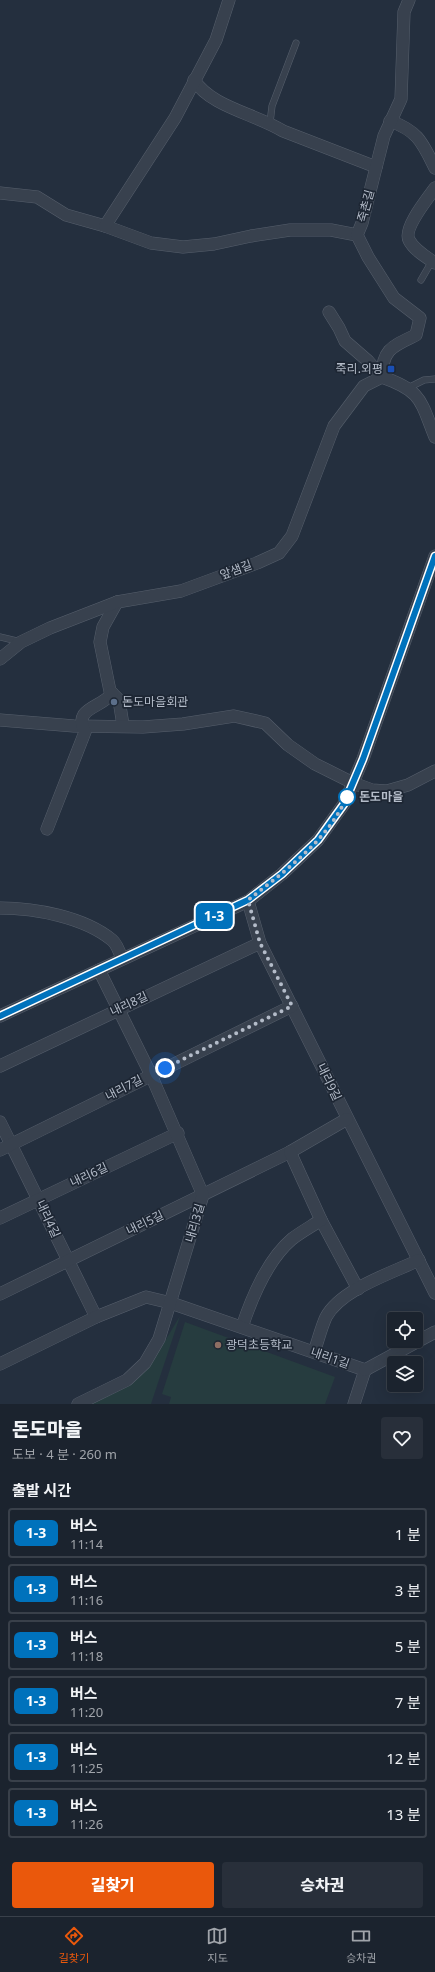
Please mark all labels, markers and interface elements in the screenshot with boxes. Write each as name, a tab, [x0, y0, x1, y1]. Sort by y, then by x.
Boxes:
street label: 죽촌길	[353, 188, 378, 224]
place label: 죽리.외평	[336, 360, 383, 377]
marker: 죽리.외평	[386, 364, 396, 374]
street label: 앞샘길	[217, 556, 254, 583]
place label: 돈도마을회관	[122, 693, 188, 710]
marker: 돈도마을회관	[109, 697, 119, 707]
marker: 돈도마을	[338, 788, 356, 806]
place label: 돈도마을	[359, 788, 403, 805]
line badge: 1-3	[191, 903, 237, 929]
text: 1-3	[204, 906, 224, 925]
street label: 내리8길	[107, 987, 151, 1020]
your location	[155, 1058, 175, 1078]
street label: 내리9길	[313, 1060, 346, 1103]
street label: 내리7길	[102, 1071, 145, 1104]
street label: 내리6길	[67, 1158, 111, 1191]
street label: 내리4길	[32, 1197, 65, 1241]
street label: 내리3길	[181, 1201, 208, 1244]
street label: 내리5길	[123, 1206, 166, 1239]
map controls	[387, 1312, 423, 1392]
button: locate	[387, 1312, 423, 1348]
place label: 광덕초등학교	[226, 1336, 292, 1353]
marker: 광덕초등학교	[213, 1340, 223, 1350]
street label: 내리1길	[308, 1343, 352, 1372]
button: layers	[387, 1356, 423, 1392]
text: 돈도마을	[12, 1416, 82, 1442]
button: heart	[381, 1417, 423, 1459]
text: 도보 · 4 분 · 260 m	[12, 1445, 117, 1463]
text: 출발 시간	[12, 1480, 71, 1500]
text: 버스	[70, 1515, 98, 1535]
text: 1-3	[26, 1523, 46, 1542]
text: 1 분	[395, 1524, 421, 1544]
text: 11:14	[70, 1535, 103, 1553]
text: 버스	[70, 1571, 98, 1591]
text: 1-3	[26, 1579, 46, 1598]
text: 3 분	[395, 1580, 421, 1600]
text: 11:16	[70, 1591, 103, 1609]
text: 버스	[70, 1627, 98, 1647]
text: 1-3	[26, 1635, 46, 1654]
text: 5 분	[395, 1636, 421, 1656]
text: 11:18	[70, 1647, 103, 1665]
text: 버스	[70, 1683, 98, 1703]
text: 1-3	[26, 1691, 46, 1710]
text: 7 분	[395, 1692, 421, 1712]
text: 11:20	[70, 1703, 103, 1721]
text: 버스	[70, 1739, 98, 1759]
text: 1-3	[26, 1747, 46, 1766]
text: 12 분	[386, 1748, 421, 1768]
text: 11:25	[70, 1759, 103, 1777]
text: 버스	[70, 1795, 98, 1815]
text: 1-3	[26, 1803, 46, 1822]
text: 13 분	[386, 1804, 421, 1824]
text: 11:26	[70, 1815, 103, 1833]
button: 길찾기	[12, 1862, 214, 1908]
button: 승차권	[222, 1862, 423, 1908]
tab: 길찾기	[59, 1925, 89, 1965]
tab: 지도	[206, 1925, 228, 1965]
tab: 승차권	[346, 1925, 376, 1965]

